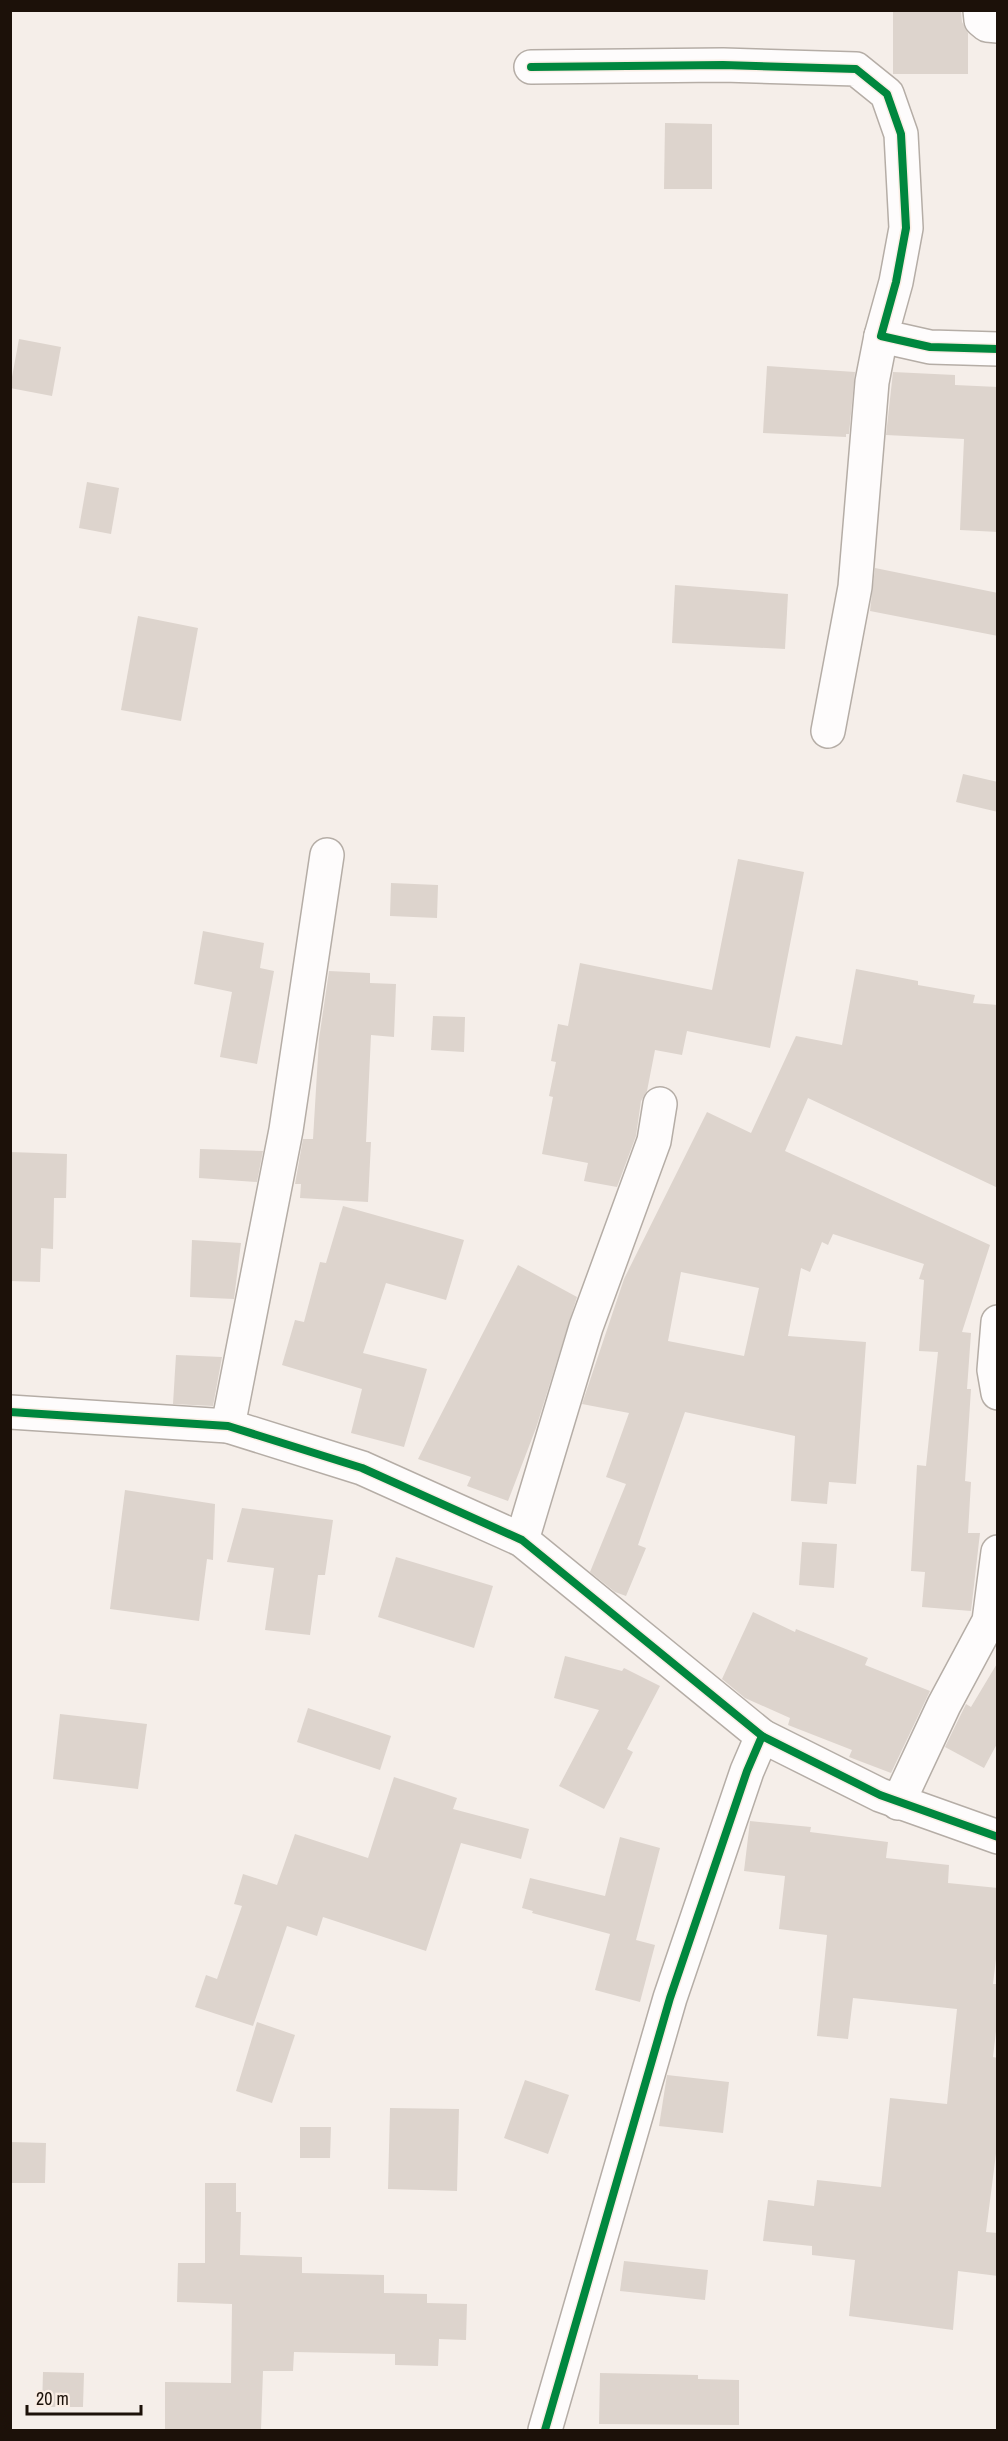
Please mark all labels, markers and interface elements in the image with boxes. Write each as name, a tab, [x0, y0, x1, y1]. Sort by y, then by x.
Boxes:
scale bar	[27, 2378, 141, 2416]
text: 20 m	[36, 2386, 69, 2411]

